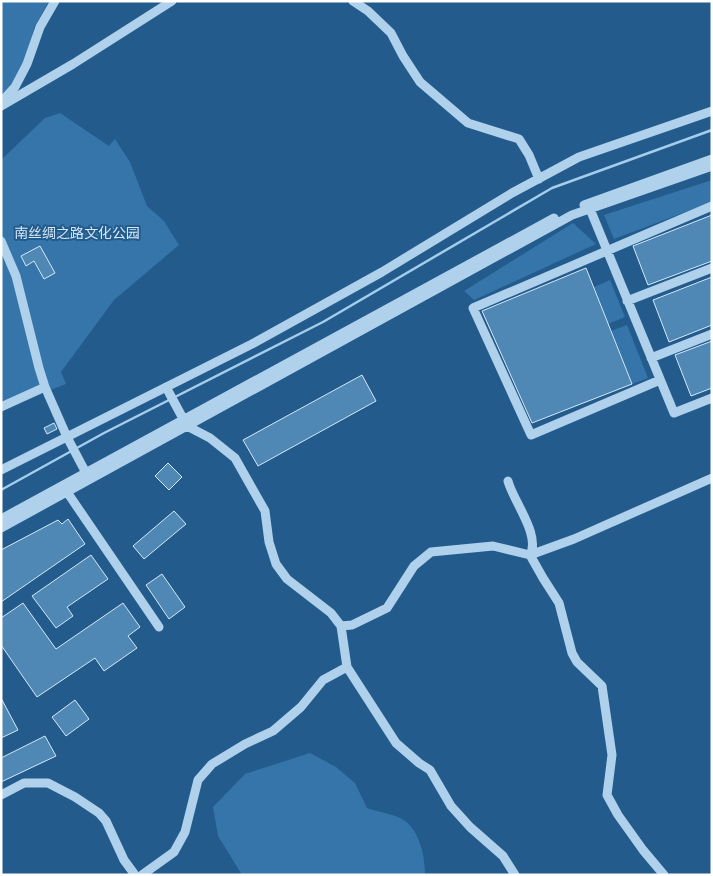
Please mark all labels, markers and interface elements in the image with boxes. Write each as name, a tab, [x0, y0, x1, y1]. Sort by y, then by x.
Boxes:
park label: 南丝绸之路文化公园	[14, 224, 140, 242]

